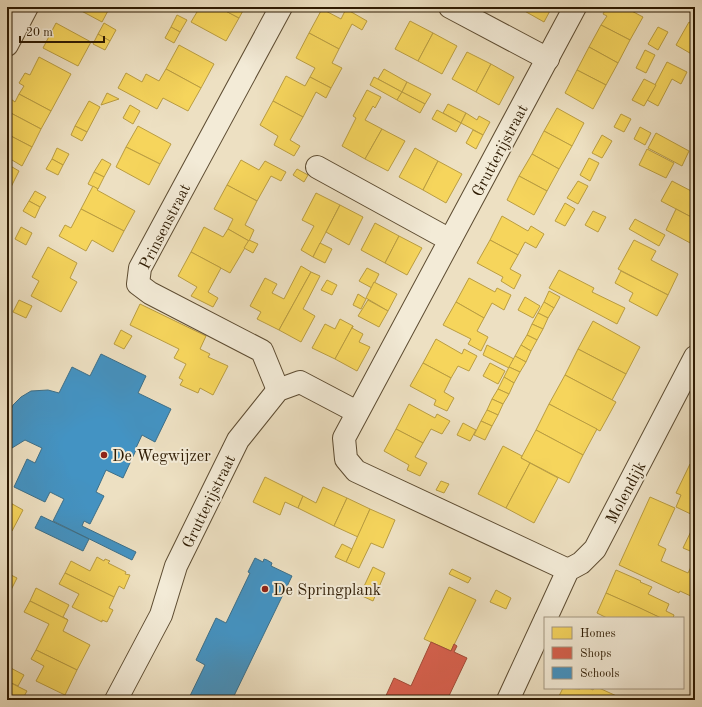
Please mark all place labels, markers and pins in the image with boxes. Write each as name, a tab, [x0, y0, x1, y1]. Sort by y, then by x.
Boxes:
place label: De Wegwijzer	[112, 449, 211, 465]
marker: De Wegwijzer	[99, 450, 109, 460]
place label: De Springplank	[273, 583, 381, 599]
marker: De Springplank	[260, 584, 270, 594]

